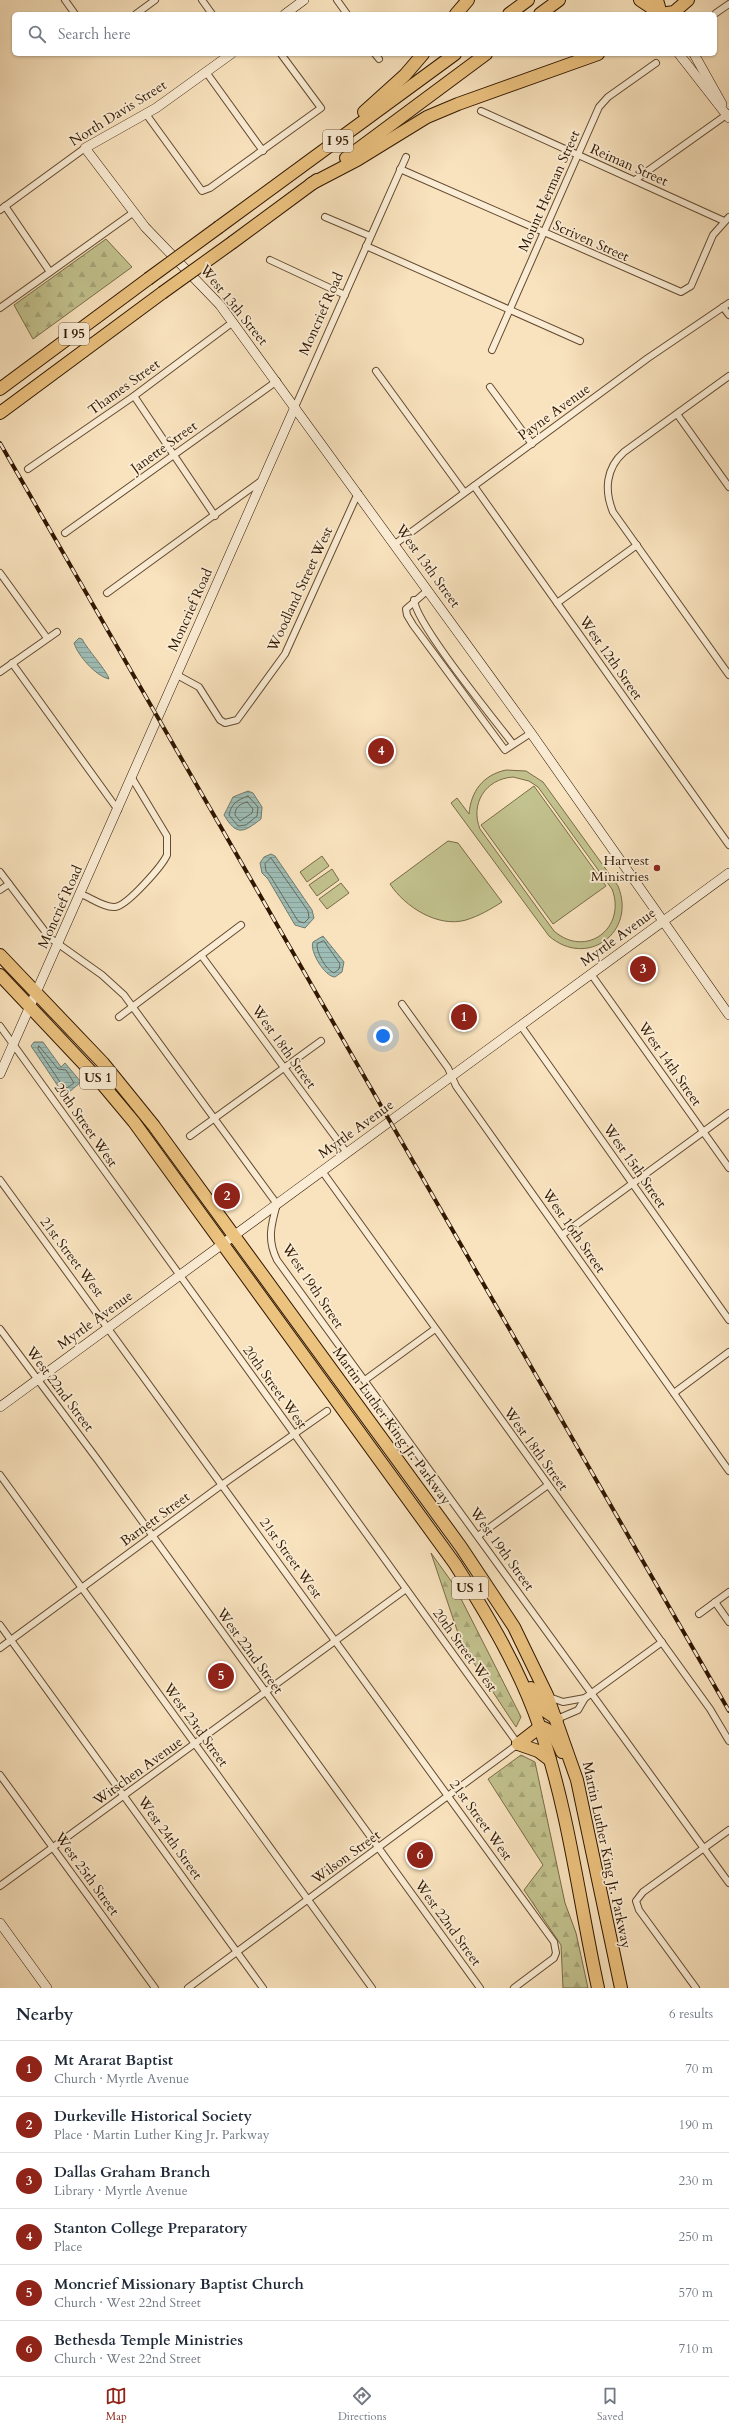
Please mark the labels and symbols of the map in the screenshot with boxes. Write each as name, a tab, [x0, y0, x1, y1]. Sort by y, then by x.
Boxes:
street label: North Davis Street	[66, 75, 171, 150]
street label: Mount Herman Street	[514, 127, 585, 255]
road number: I 95	[323, 130, 353, 152]
street label: Reiman Street	[587, 139, 671, 191]
street label: Scriven Street	[550, 216, 633, 266]
street label: West 13th Street	[195, 260, 273, 350]
street label: Moncrief Road	[294, 269, 348, 359]
road number: I 95	[59, 323, 89, 345]
street label: Thames Street	[84, 354, 164, 419]
street label: Payne Avenue	[514, 379, 594, 445]
street label: Janette Street	[125, 416, 201, 479]
street label: West 13th Street	[391, 520, 465, 612]
street label: Woodland Street West	[262, 523, 337, 655]
street label: Moncrief Road	[163, 565, 217, 655]
street label: West 12th Street	[574, 611, 647, 704]
pin: 4	[368, 736, 394, 766]
place label: Harvest Ministries	[591, 851, 650, 886]
street label: Moncrief Road	[33, 862, 87, 952]
marker: Harvest Ministries	[652, 863, 662, 873]
street label: Myrtle Avenue	[576, 903, 660, 971]
pin: 3	[630, 954, 656, 984]
street label: West 18th Street	[247, 1001, 321, 1093]
pin: 1	[451, 1002, 477, 1032]
street label: West 14th Street	[633, 1017, 706, 1110]
your location	[373, 1026, 393, 1046]
road number: US 1	[80, 1067, 116, 1089]
street label: 20th Street West	[50, 1079, 122, 1171]
street label: Myrtle Avenue	[314, 1095, 398, 1163]
street label: West 15th Street	[598, 1119, 671, 1212]
pin: 2	[214, 1181, 240, 1211]
street label: West 16th Street	[537, 1184, 610, 1277]
street label: 21st Street West	[36, 1213, 109, 1301]
street label: West 19th Street	[277, 1239, 349, 1333]
street label: Myrtle Avenue	[53, 1286, 137, 1354]
street label: West 22nd Street	[21, 1342, 99, 1436]
street label: 20th Street West	[238, 1342, 312, 1433]
street label: Martin Luther King Jr. Parkway	[328, 1343, 456, 1509]
street label: West 18th Street	[499, 1403, 573, 1495]
street label: Barnett Street	[117, 1487, 194, 1551]
street label: West 19th Street	[465, 1503, 539, 1595]
street label: 21st Street West	[255, 1514, 327, 1603]
road number: US 1	[452, 1577, 488, 1599]
street label: West 22nd Street	[212, 1603, 288, 1698]
street label: 20th Street West	[428, 1605, 502, 1696]
pin: 5	[208, 1661, 234, 1691]
street label: West 23rd Street	[159, 1679, 233, 1771]
street label: Witschen Avenue	[89, 1732, 186, 1810]
street label: Martin Luther King Jr. Parkway	[578, 1760, 636, 1951]
street label: 21st Street West	[445, 1776, 517, 1865]
street label: West 24th Street	[133, 1792, 207, 1884]
street label: Wilson Street	[307, 1825, 385, 1889]
street label: West 25th Street	[50, 1828, 124, 1920]
pin: 6	[407, 1840, 433, 1870]
street label: West 22nd Street	[410, 1875, 486, 1970]

